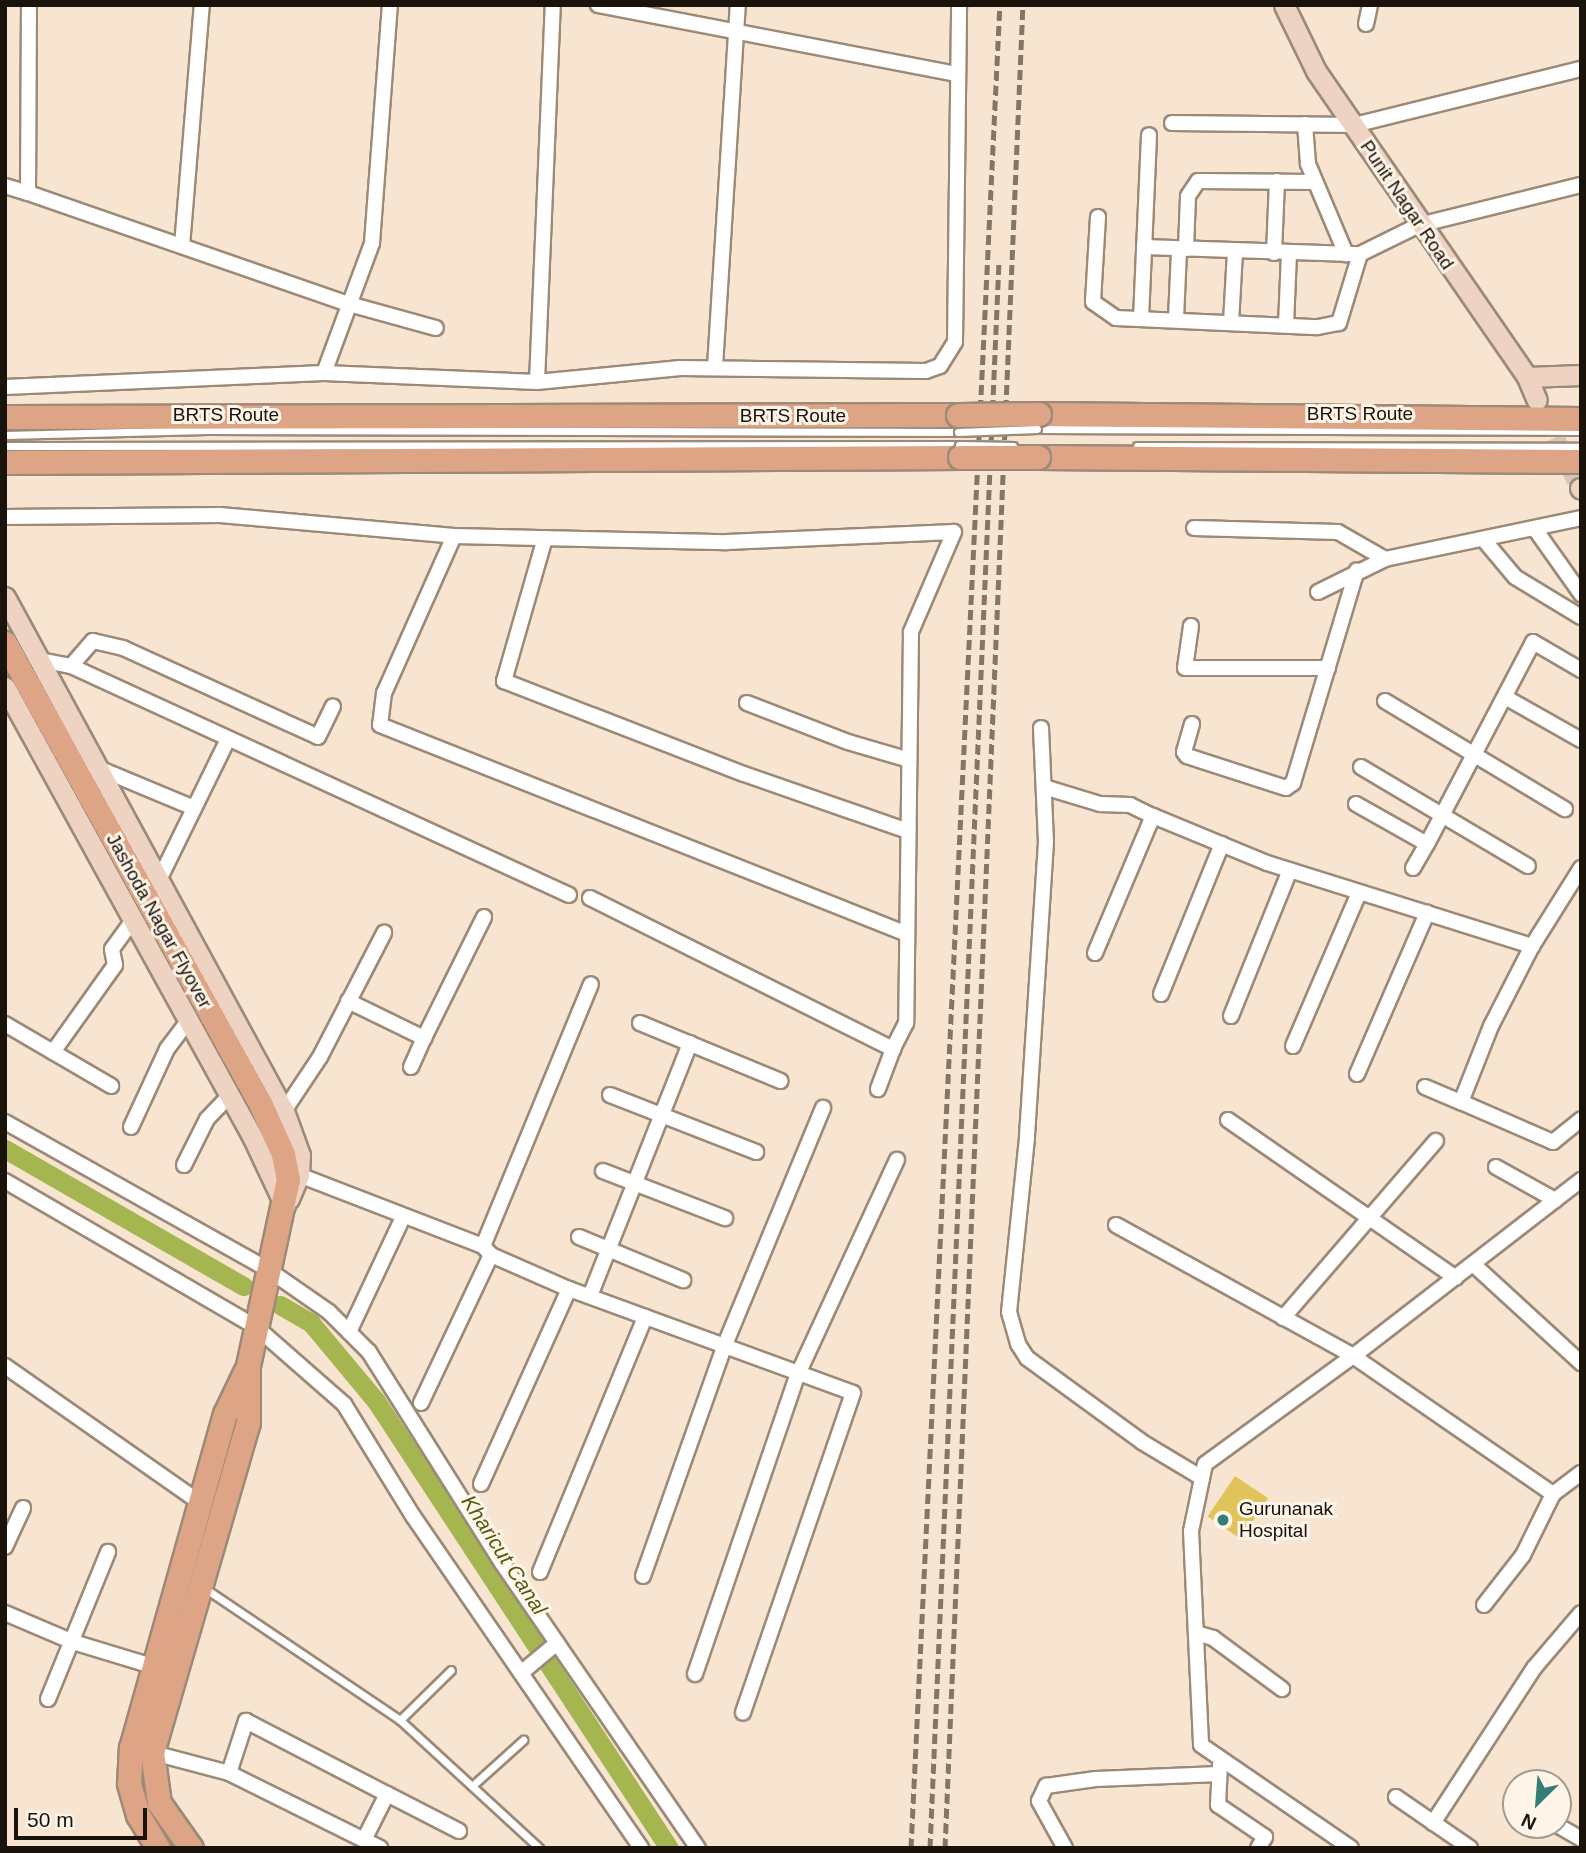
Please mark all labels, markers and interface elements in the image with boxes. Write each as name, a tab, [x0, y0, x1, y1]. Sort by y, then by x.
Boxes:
street label: Punit Nagar Road	[1355, 136, 1459, 274]
street label: BRTS Route	[1307, 403, 1413, 425]
street label: BRTS Route	[173, 404, 279, 426]
street label: BRTS Route	[740, 405, 846, 427]
street label: Jashoda Nagar Flyover	[101, 830, 217, 1012]
water label: Kharicut Canal	[456, 1490, 552, 1620]
place label: Gurunanak Hospital	[1239, 1498, 1333, 1542]
marker: Gurunanak Hospital	[1213, 1510, 1233, 1530]
north arrow	[1502, 1769, 1572, 1839]
scale bar	[18, 1794, 150, 1838]
text: 50 m	[27, 1808, 74, 1831]
text: N	[1518, 1809, 1539, 1834]

